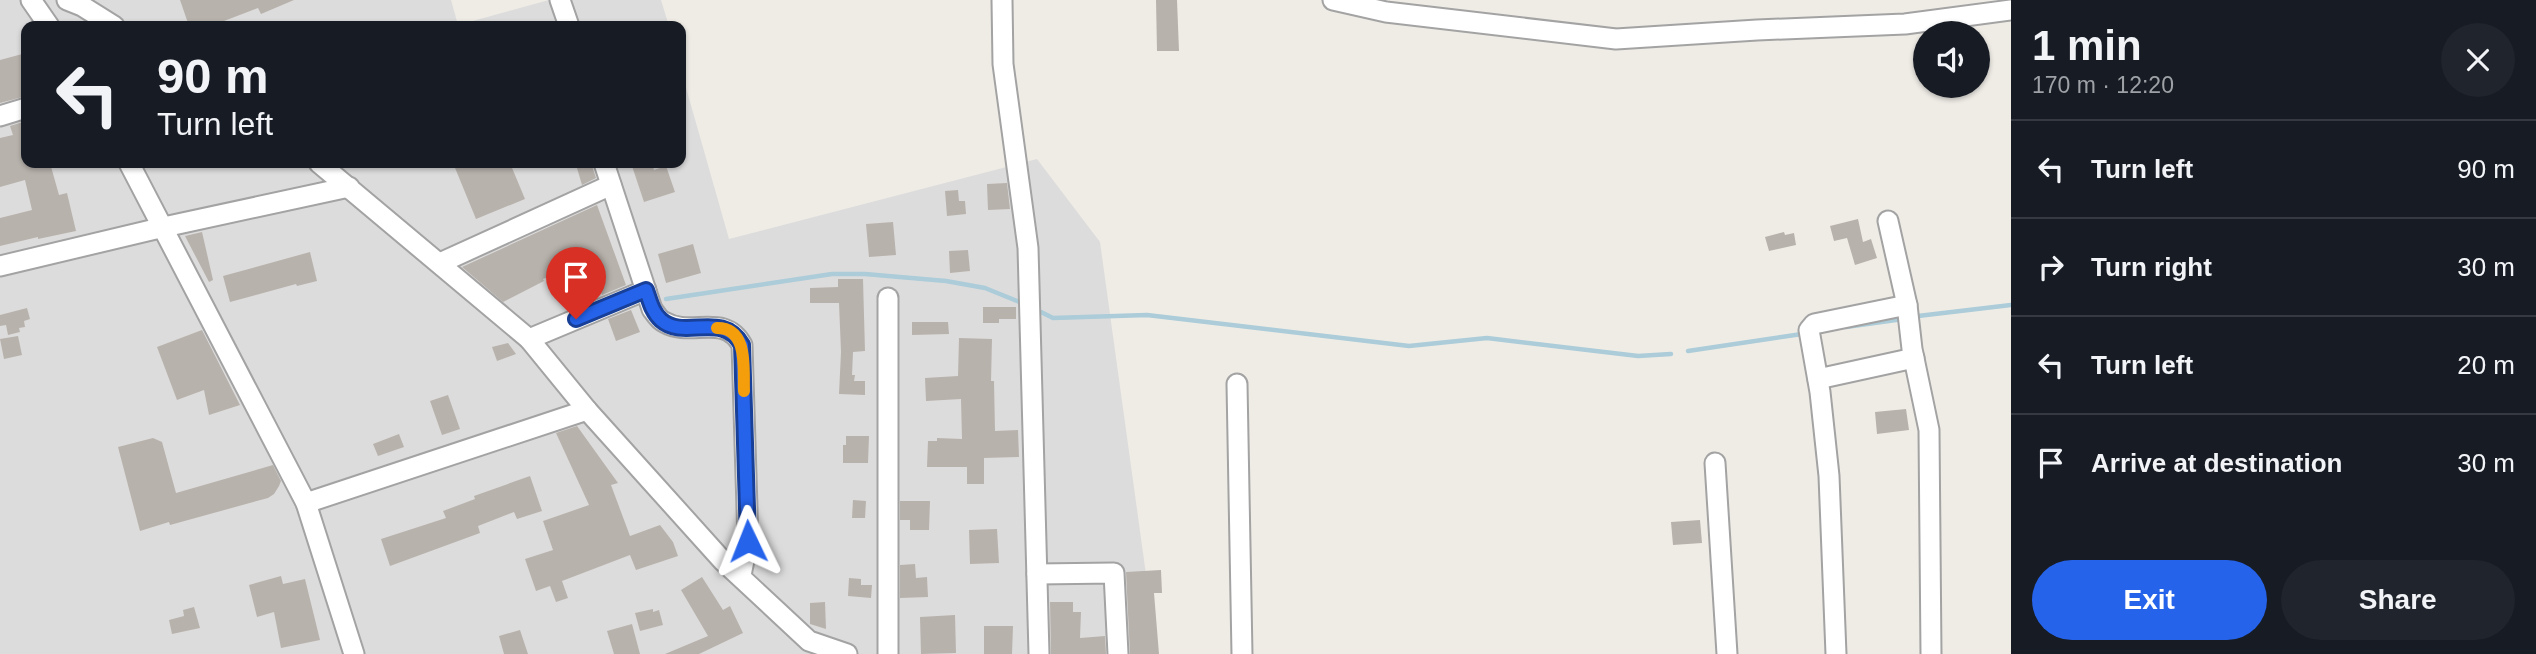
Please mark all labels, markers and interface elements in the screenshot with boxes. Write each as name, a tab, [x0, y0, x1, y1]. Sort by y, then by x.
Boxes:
map controls	[1913, 21, 1990, 98]
button: sound	[1913, 21, 1990, 98]
text: 1 min	[2032, 22, 2142, 69]
button: close	[2441, 23, 2515, 97]
icon: left	[42, 49, 133, 140]
text: 90 m	[157, 49, 269, 103]
text: 170 m · 12:20	[2032, 72, 2174, 98]
text: Turn left	[157, 106, 273, 142]
icon: left	[2032, 150, 2070, 188]
text: Turn left	[2091, 154, 2193, 184]
text: 90 m	[2457, 154, 2515, 184]
pin	[546, 247, 606, 319]
icon: right	[2032, 248, 2070, 286]
text: Turn right	[2091, 252, 2212, 282]
text: 30 m	[2457, 252, 2515, 282]
icon: arrive	[557, 258, 595, 296]
icon: left	[2032, 346, 2070, 384]
text: Turn left	[2091, 350, 2193, 380]
text: 20 m	[2457, 350, 2515, 380]
icon: arrive	[2032, 444, 2070, 482]
text: Arrive at destination	[2091, 448, 2342, 478]
text: 30 m	[2457, 448, 2515, 478]
position arrow	[711, 504, 785, 578]
button: Exit	[2032, 560, 2267, 640]
button: Share	[2281, 560, 2515, 640]

